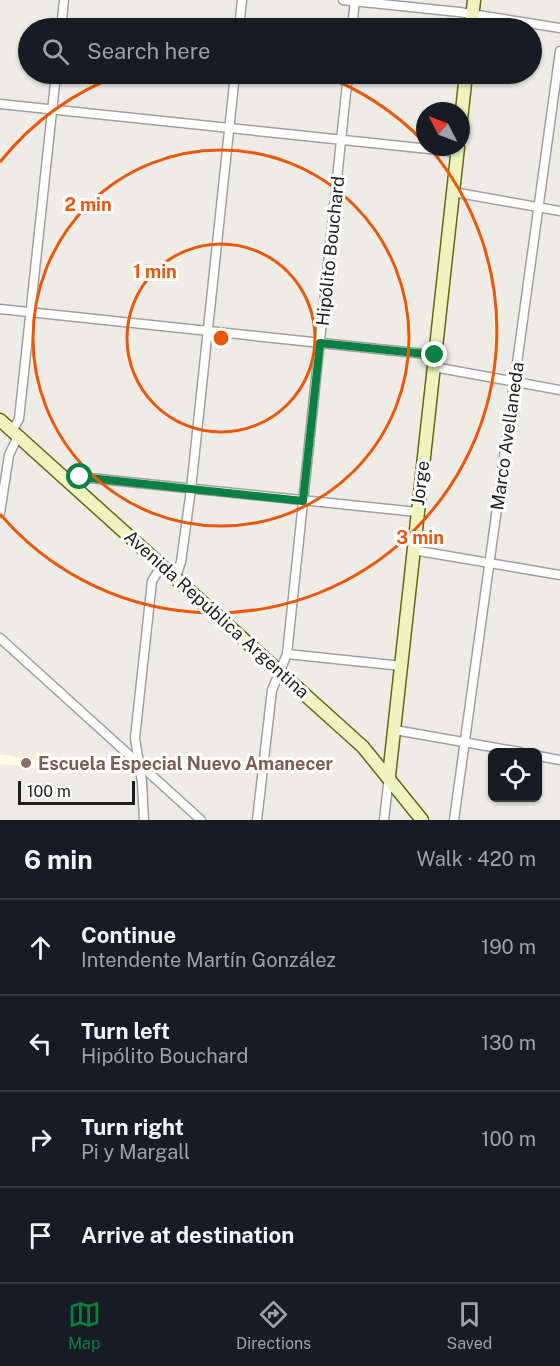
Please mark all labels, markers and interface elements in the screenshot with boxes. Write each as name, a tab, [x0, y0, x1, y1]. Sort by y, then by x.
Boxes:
search box	[18, 18, 542, 84]
icon: search	[39, 35, 72, 68]
text: Search here	[87, 38, 211, 64]
north arrow	[416, 102, 470, 156]
street label: Hipólito Bouchard	[312, 175, 348, 327]
text: 2 min	[64, 194, 112, 215]
text: 1 min	[133, 261, 177, 282]
centre of rings	[211, 328, 231, 348]
route end	[421, 341, 447, 367]
street label: Marco Avellaneda	[486, 361, 528, 511]
street label: Jorge	[407, 459, 433, 507]
route start	[66, 463, 92, 489]
street label: Avenida República Argentina	[120, 526, 314, 702]
text: 3 min	[396, 527, 444, 548]
map controls	[488, 748, 542, 802]
button: locate	[488, 748, 542, 802]
place label: Escuela Especial Nuevo Amanecer	[38, 753, 334, 774]
marker: Escuela Especial Nuevo Amanecer	[19, 756, 33, 770]
scale bar	[18, 778, 135, 806]
text: 100 m	[27, 782, 71, 801]
text: 6 min	[24, 844, 93, 875]
text: Walk · 420 m	[416, 847, 536, 871]
text: Continue	[81, 922, 176, 948]
icon: ahead	[24, 931, 57, 964]
text: 190 m	[481, 935, 536, 959]
text: Intendente Martín González	[81, 948, 336, 972]
text: Turn left	[81, 1018, 170, 1044]
icon: left	[24, 1027, 57, 1060]
text: 130 m	[481, 1031, 536, 1055]
text: Hipólito Bouchard	[81, 1044, 248, 1068]
text: Turn right	[81, 1114, 184, 1140]
icon: right	[24, 1123, 57, 1156]
text: 100 m	[481, 1127, 536, 1151]
text: Pi y Margall	[81, 1140, 190, 1164]
icon: arrive	[24, 1219, 57, 1252]
text: Arrive at destination	[81, 1222, 294, 1248]
tab: Map	[68, 1298, 101, 1353]
tab: Directions	[236, 1298, 311, 1353]
tab: Saved	[447, 1298, 492, 1353]

